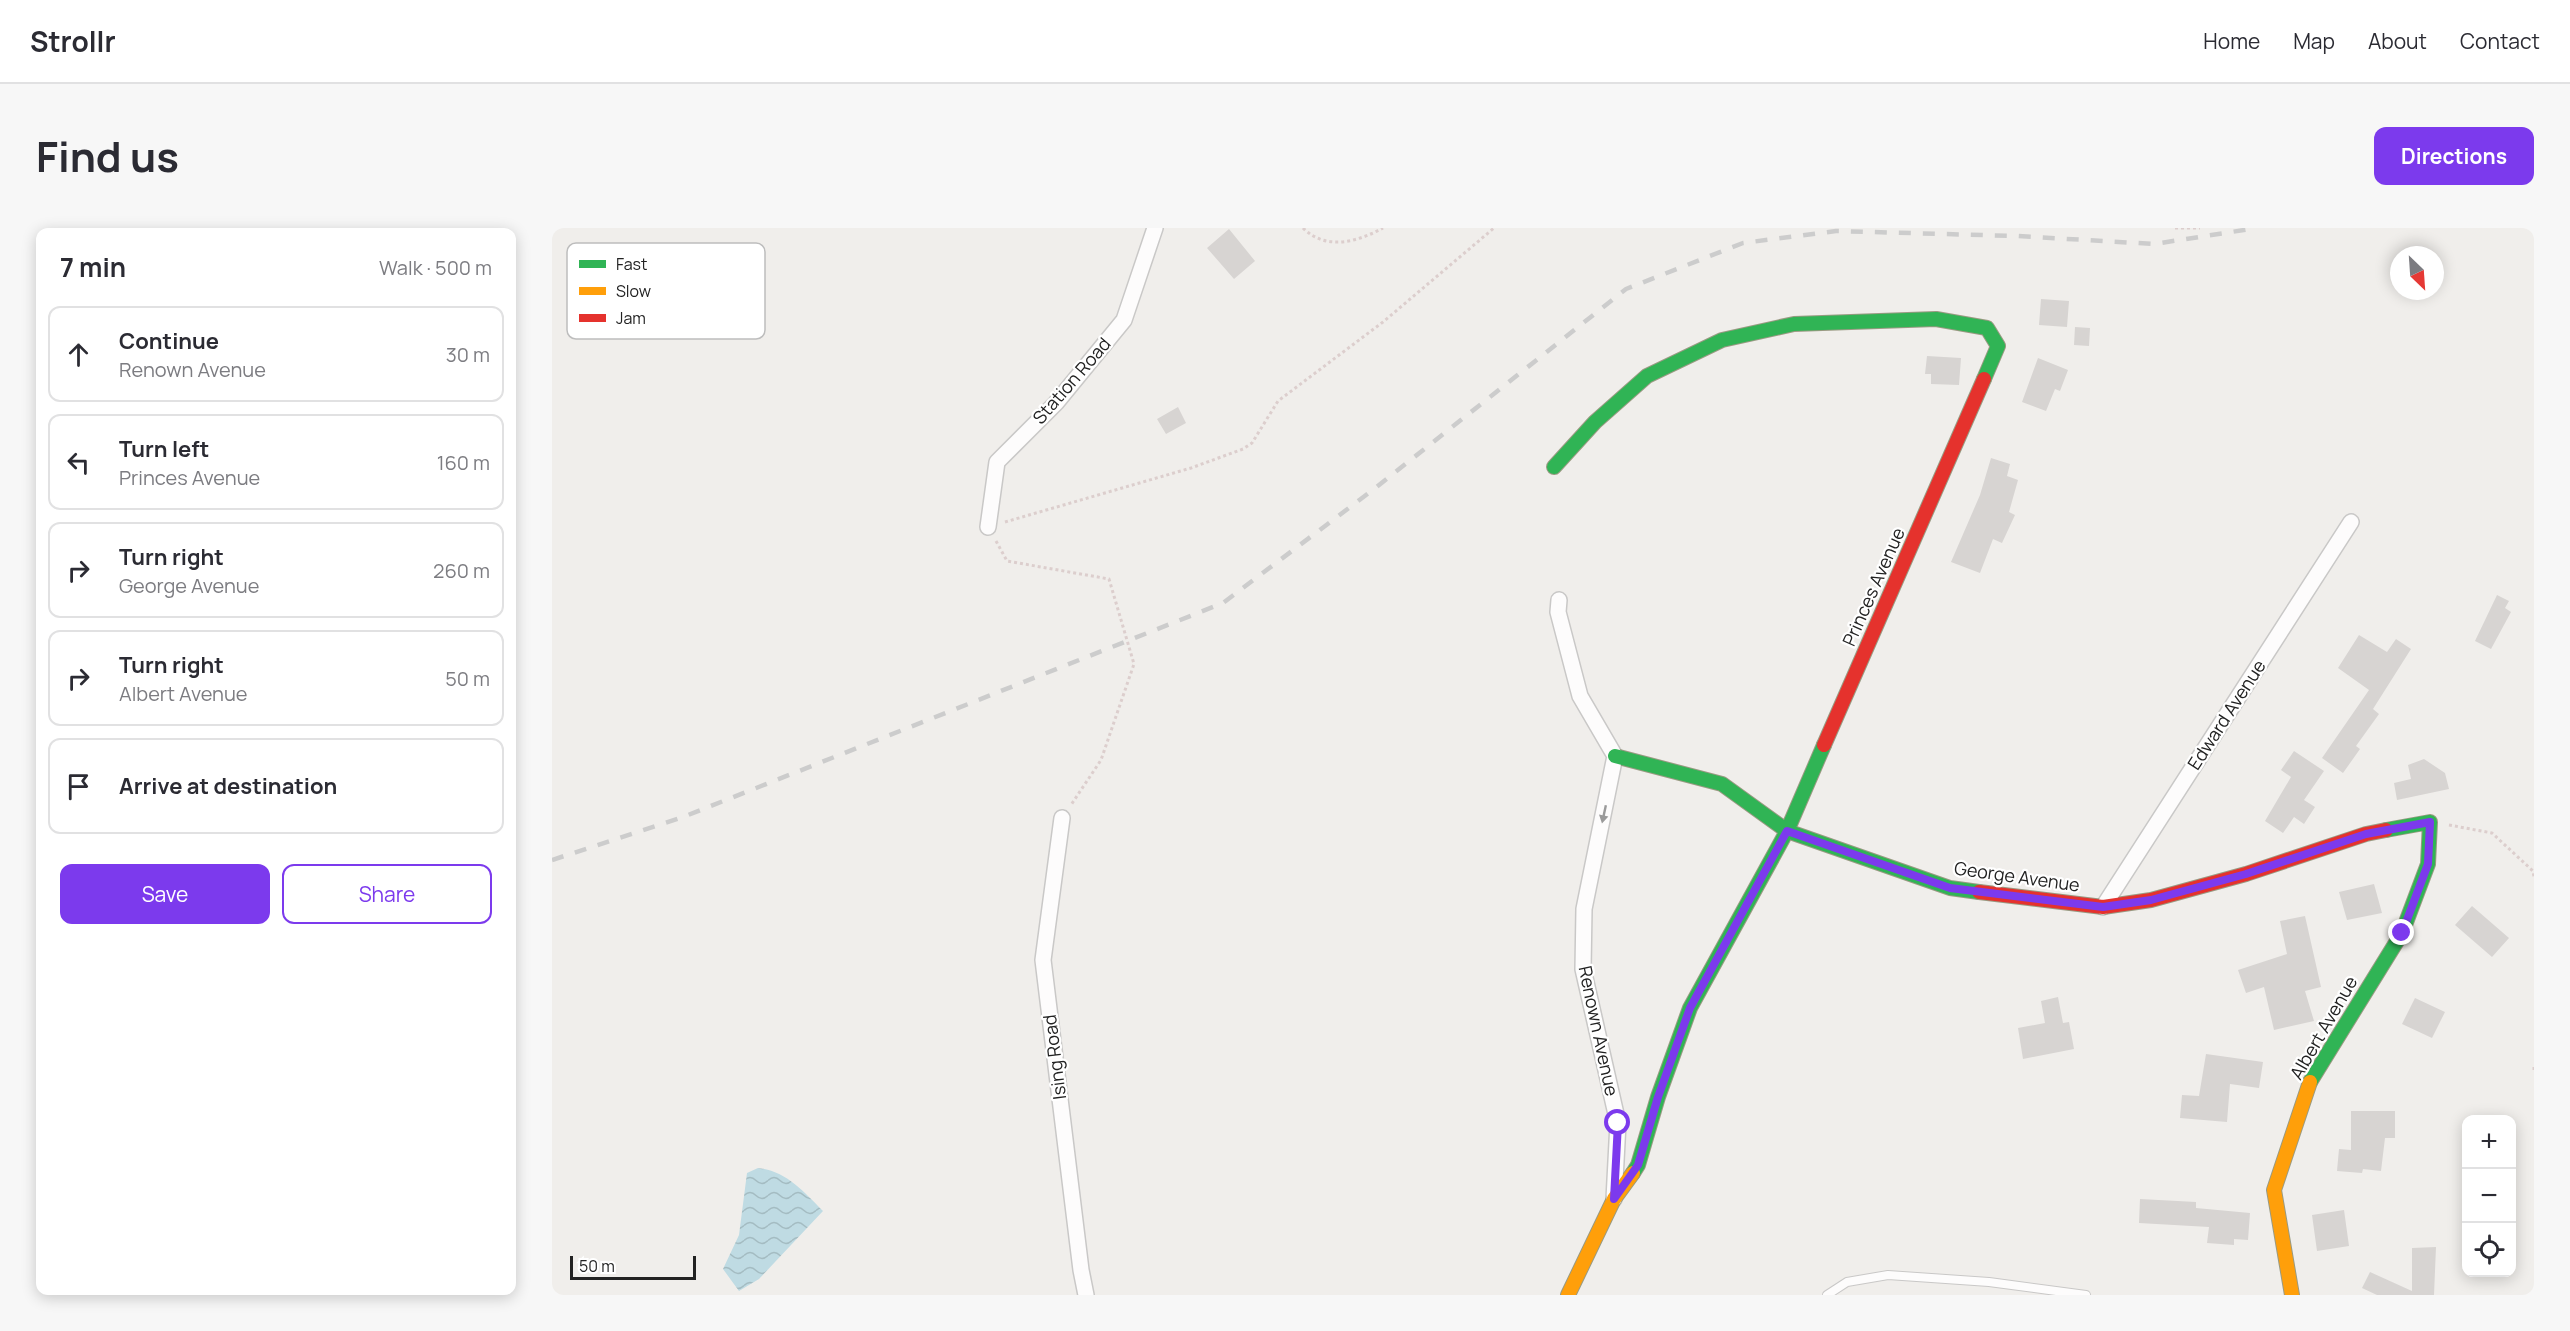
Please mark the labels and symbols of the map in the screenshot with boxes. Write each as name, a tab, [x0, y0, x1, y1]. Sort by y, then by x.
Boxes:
legend	[567, 243, 765, 339]
north arrow	[2390, 246, 2444, 300]
text: Fast	[616, 253, 647, 275]
text: Slow	[616, 280, 651, 302]
text: Jam	[616, 307, 646, 329]
street label: Station Road	[1027, 332, 1116, 429]
street label: Princes Avenue	[1836, 524, 1910, 650]
street label: Edward Avenue	[2182, 655, 2271, 774]
one-way arrow	[1598, 804, 1608, 823]
street label: George Avenue	[1953, 855, 2081, 897]
route end	[2388, 919, 2414, 945]
street label: Renown Avenue	[1573, 964, 1624, 1098]
street label: Albert Avenue	[2284, 971, 2362, 1084]
street label: Ising Road	[1037, 1013, 1071, 1101]
route start	[1604, 1109, 1630, 1135]
scale bar	[570, 1253, 696, 1280]

